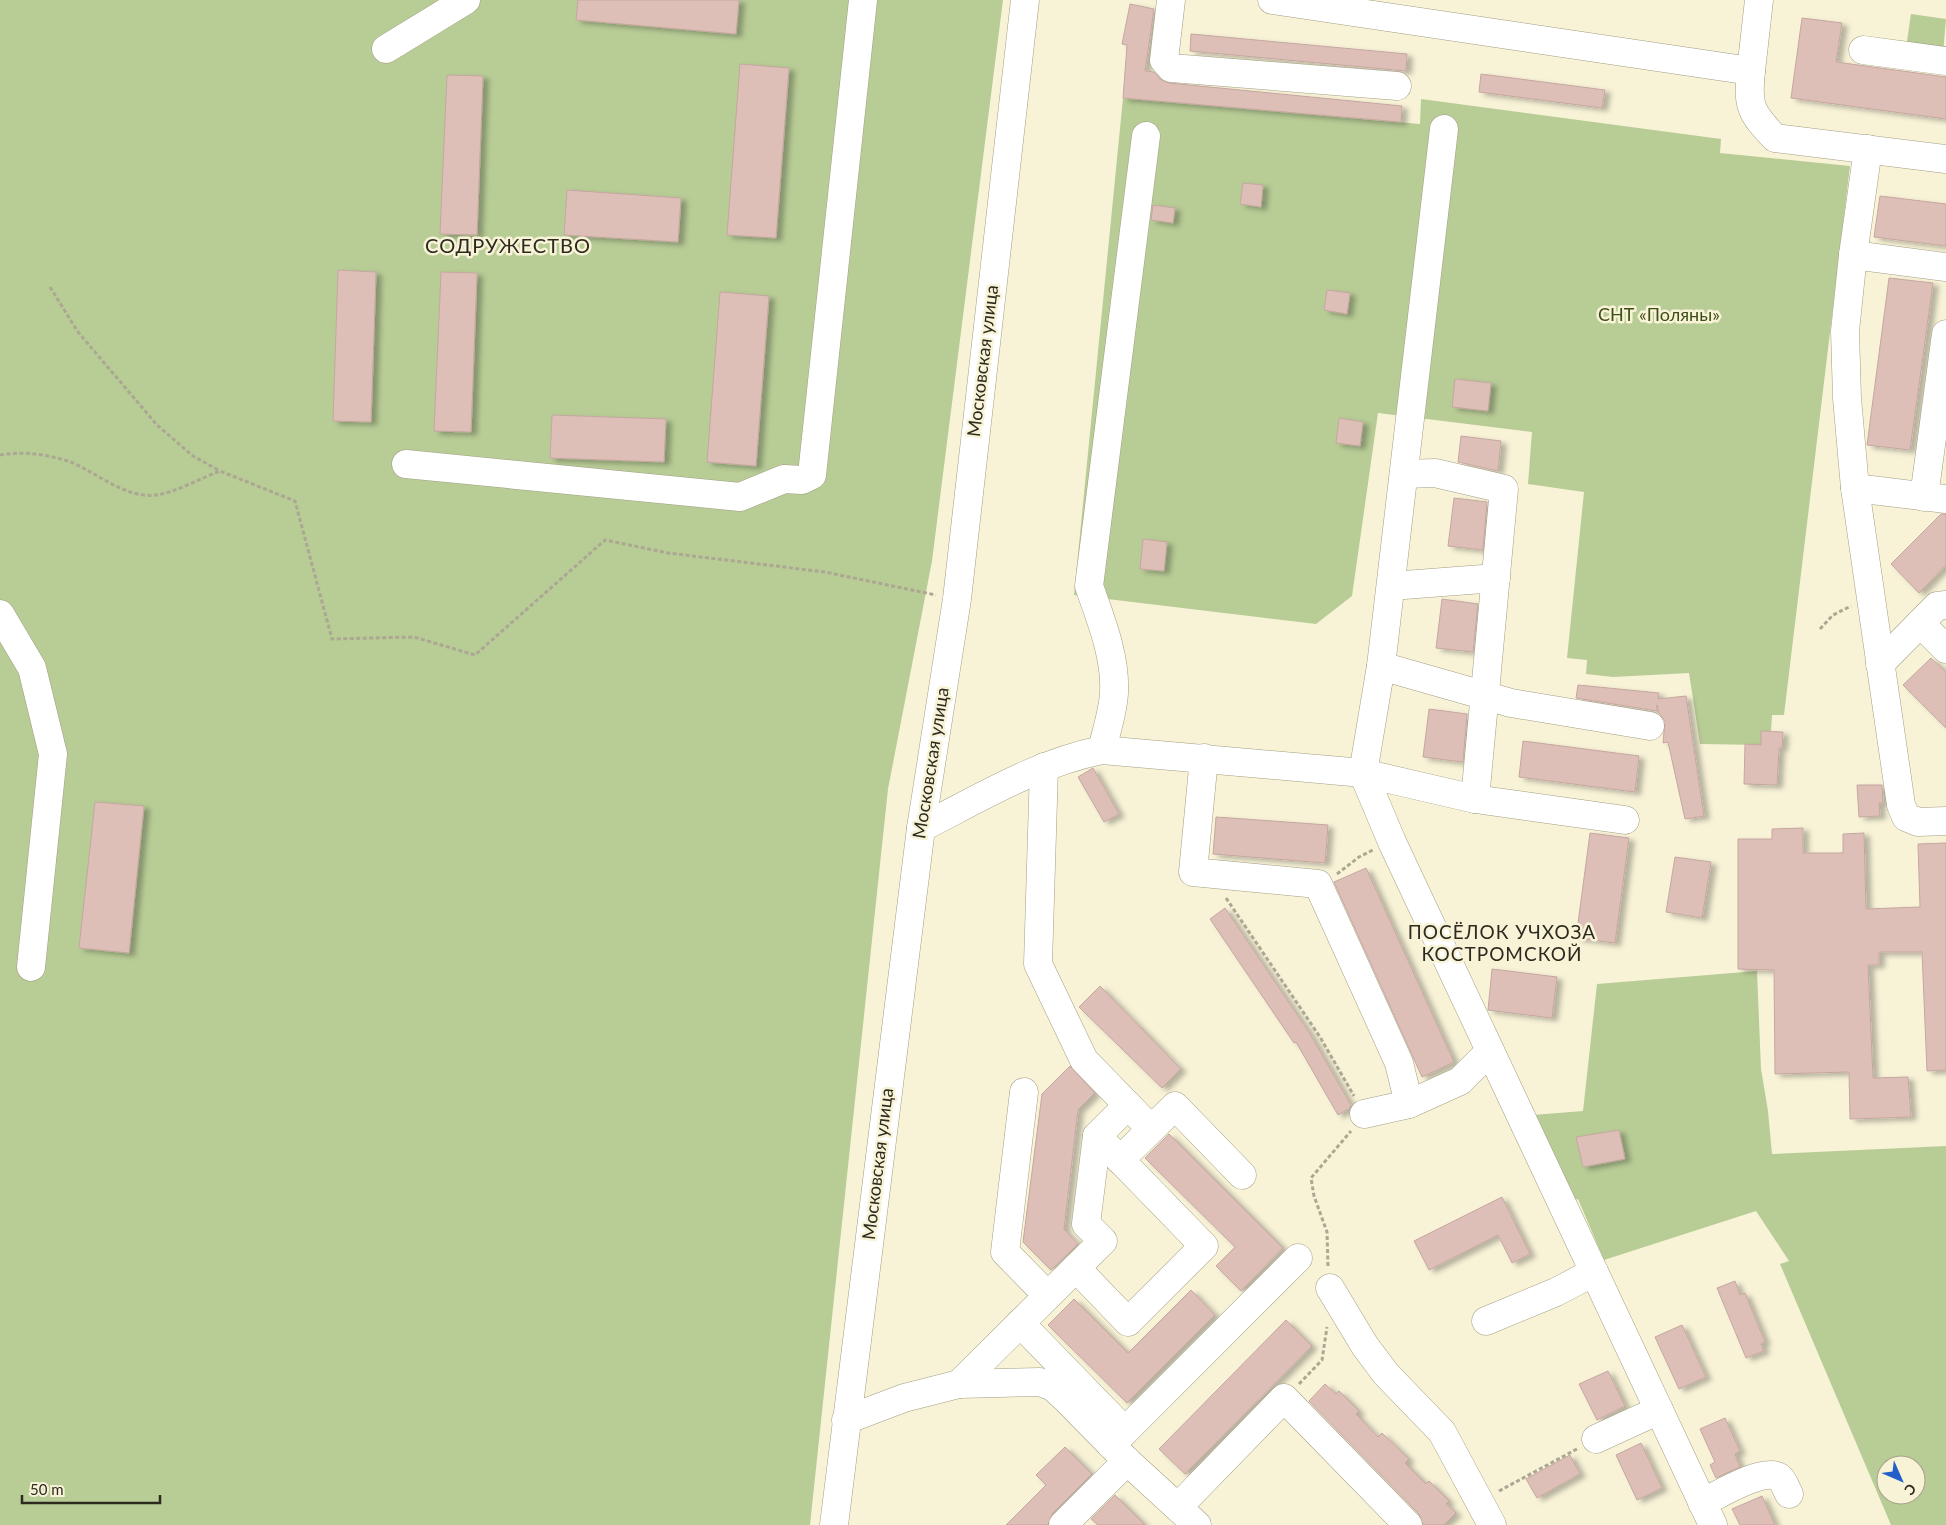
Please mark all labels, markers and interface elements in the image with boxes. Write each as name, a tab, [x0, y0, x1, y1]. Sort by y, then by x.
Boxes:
district label: СОДРУЖЕСТВО	[425, 233, 591, 257]
street label: Московская улица	[962, 284, 1002, 438]
park label: СНТ «Поляны»	[1598, 303, 1720, 325]
street label: Московская улица	[907, 686, 953, 840]
district label: ПОСЁЛОК УЧХОЗА КОСТРОМСКОЙ	[1408, 920, 1596, 965]
street label: Московская улица	[857, 1087, 897, 1241]
north arrow	[1876, 1455, 1926, 1505]
scale bar	[22, 1472, 160, 1504]
text: 50 m	[30, 1480, 64, 1498]
text: С	[1901, 1480, 1920, 1499]

